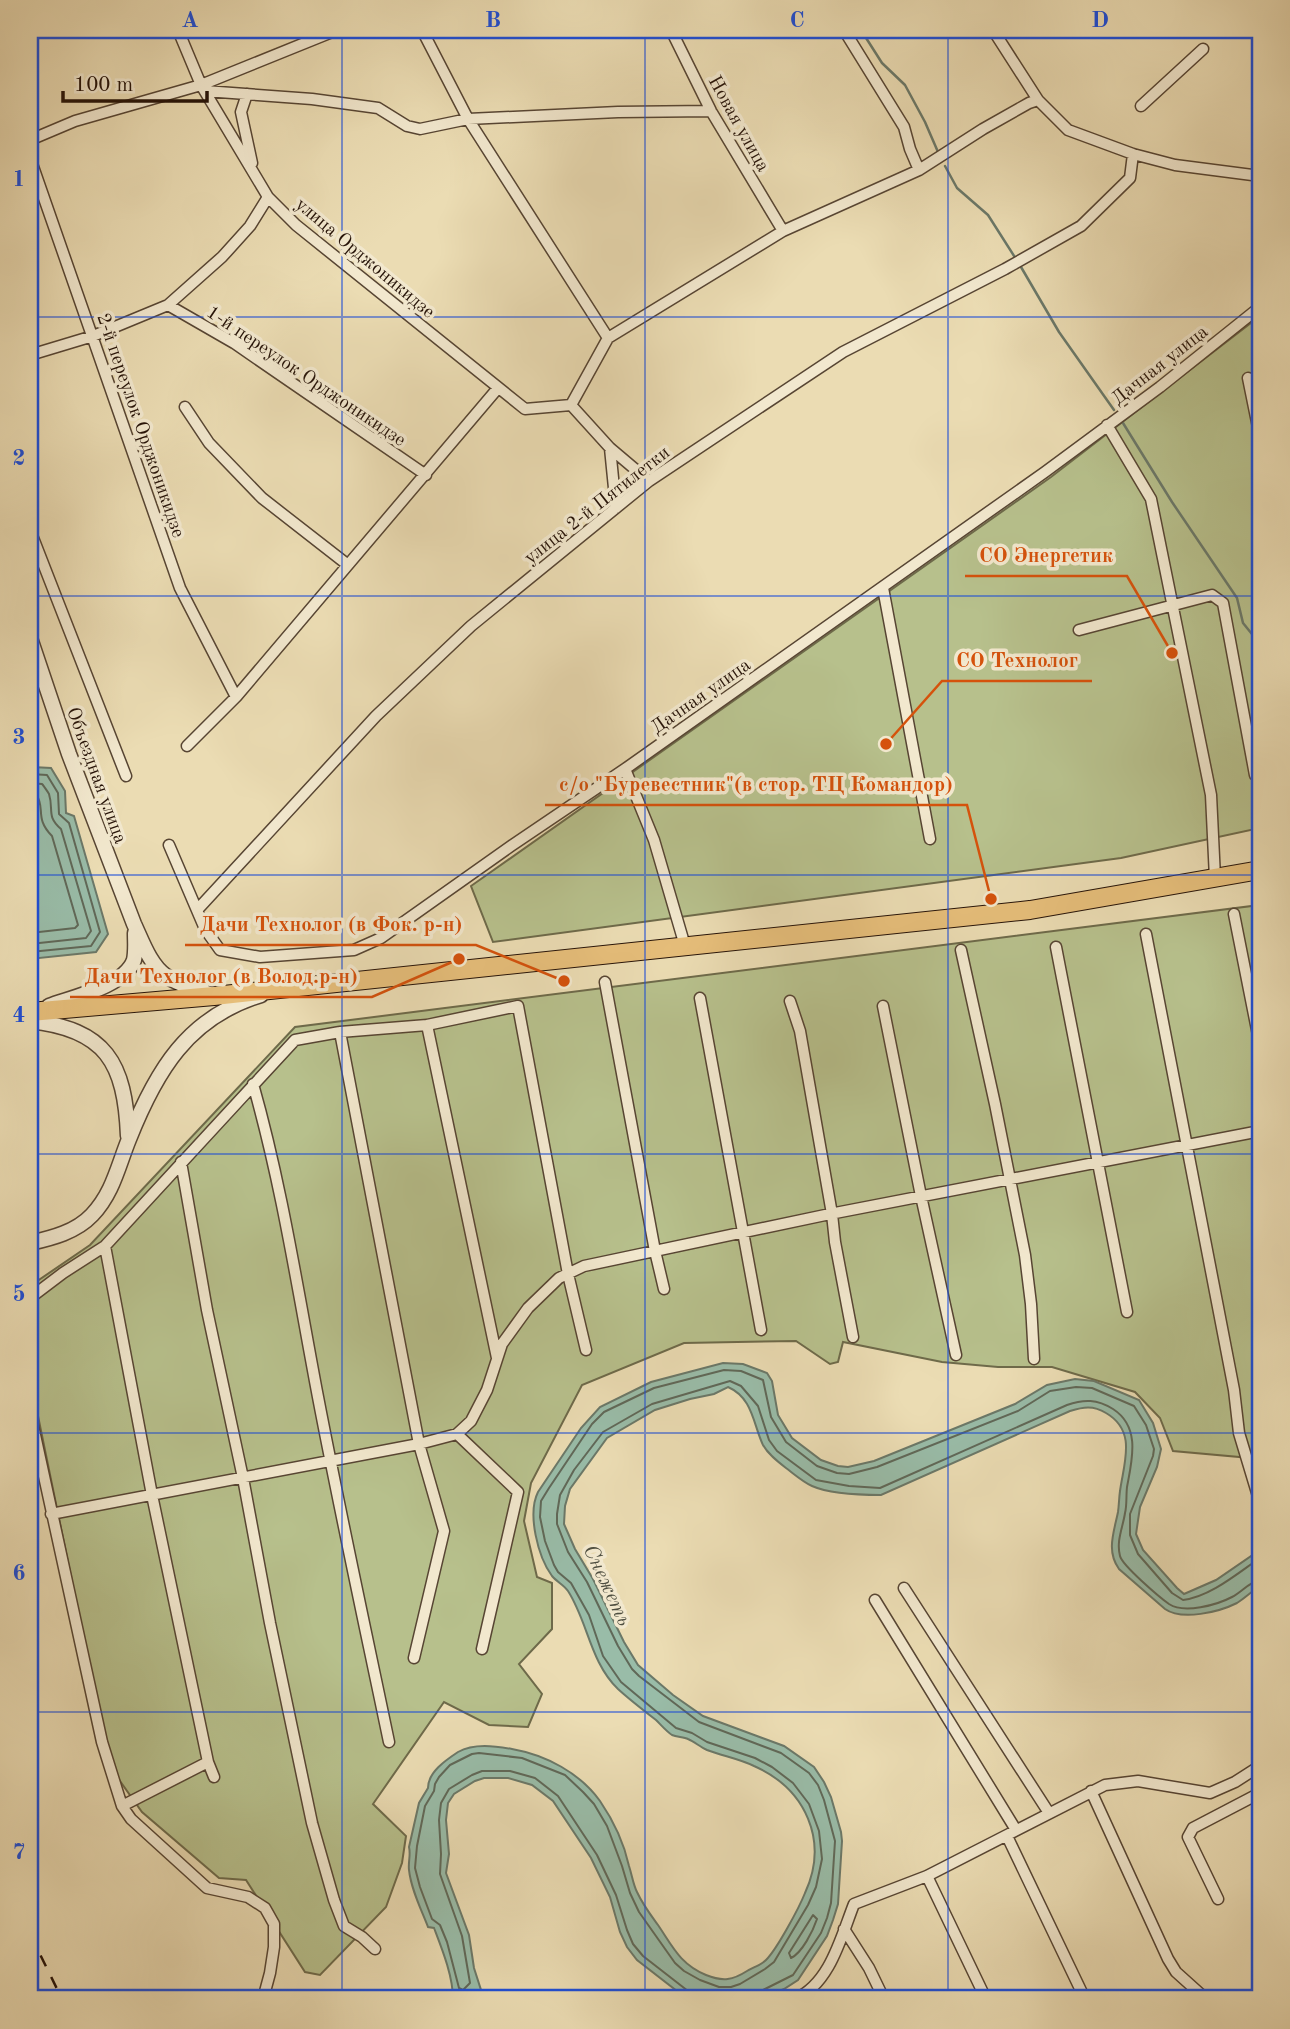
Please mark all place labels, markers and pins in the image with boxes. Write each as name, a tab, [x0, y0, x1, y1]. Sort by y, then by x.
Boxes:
callout: СО Энергетик	[965, 534, 1127, 576]
callout: СО Технолог	[942, 639, 1092, 681]
callout: с/о "Буревестник"(в стор. ТЦ Командор)	[545, 763, 967, 805]
callout: Дачи Технолог (в Фок. р-н)	[185, 903, 476, 945]
callout: Дачи Технолог (в Волод.р-н)	[70, 955, 372, 997]

